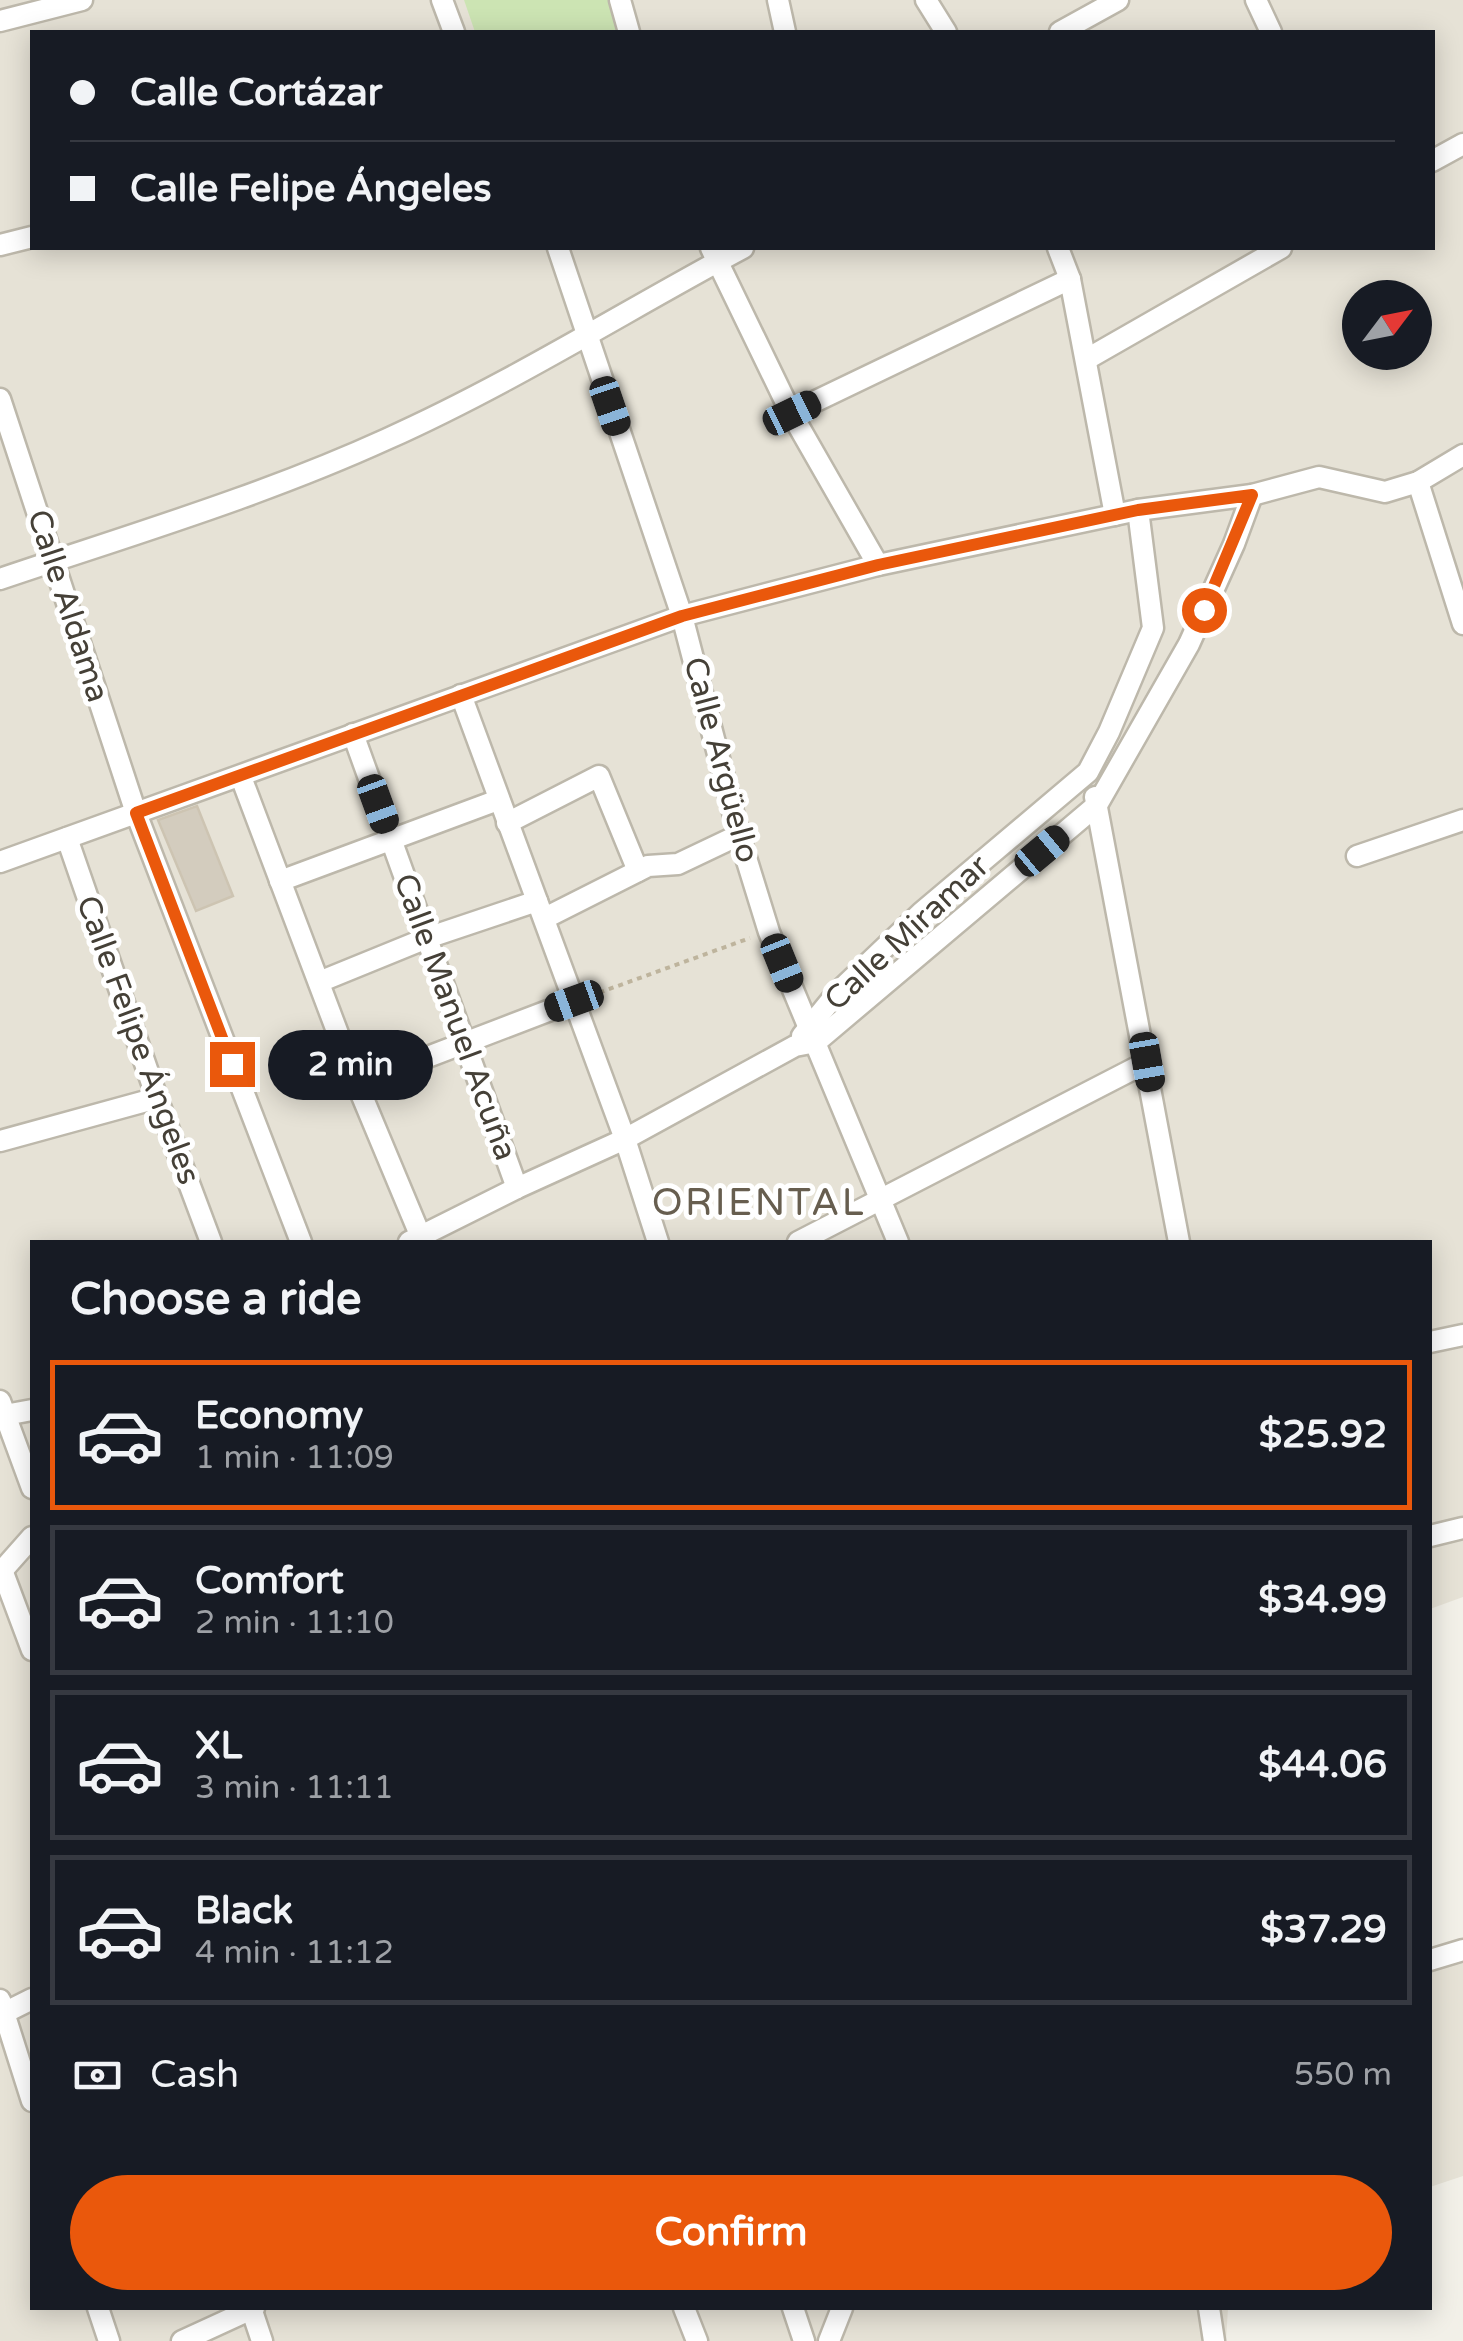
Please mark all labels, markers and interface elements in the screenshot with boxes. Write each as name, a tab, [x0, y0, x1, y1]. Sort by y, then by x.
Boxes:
text: Calle Cortázar	[130, 70, 382, 116]
text: Calle Felipe Ángeles	[130, 166, 491, 212]
north arrow	[1342, 280, 1432, 370]
map controls	[1342, 280, 1432, 370]
car	[586, 373, 634, 439]
car	[758, 386, 826, 440]
street label: Calle Aldama	[19, 505, 117, 707]
route start	[1182, 588, 1227, 633]
street label: Calle Argüello	[675, 653, 767, 867]
car	[354, 771, 402, 837]
car	[1009, 820, 1075, 882]
street label: Calle Miramar	[817, 847, 998, 1019]
street label: Calle Manuel Acuña	[385, 868, 525, 1166]
street label: Calle Felipe Ángeles	[68, 890, 209, 1190]
car	[757, 930, 807, 996]
car	[541, 977, 607, 1025]
callout: 2 min	[267, 1029, 432, 1099]
car	[1127, 1030, 1167, 1094]
route end	[210, 1042, 255, 1087]
text: 2 min	[308, 1046, 393, 1084]
district label: ORIENTAL	[652, 1180, 866, 1226]
text: Choose a ride	[70, 1273, 361, 1327]
icon: car	[75, 1390, 165, 1480]
text: Economy	[195, 1393, 363, 1439]
text: $25.92	[1259, 1412, 1387, 1458]
text: 1 min · 11:09	[195, 1439, 394, 1477]
icon: car	[75, 1555, 165, 1645]
text: Comfort	[195, 1558, 344, 1604]
text: $34.99	[1258, 1577, 1387, 1623]
text: 2 min · 11:10	[195, 1604, 394, 1642]
icon: car	[75, 1720, 165, 1810]
text: XL	[195, 1723, 242, 1769]
text: $44.06	[1258, 1742, 1387, 1788]
text: 3 min · 11:11	[195, 1769, 394, 1807]
icon: car	[75, 1885, 165, 1975]
text: Black	[195, 1888, 293, 1934]
text: $37.29	[1260, 1907, 1387, 1953]
text: 4 min · 11:12	[195, 1934, 394, 1972]
icon: cash	[70, 2048, 125, 2103]
text: Cash	[150, 2052, 239, 2098]
text: 550 m	[1294, 2056, 1392, 2094]
button: Confirm	[70, 2175, 1392, 2290]

